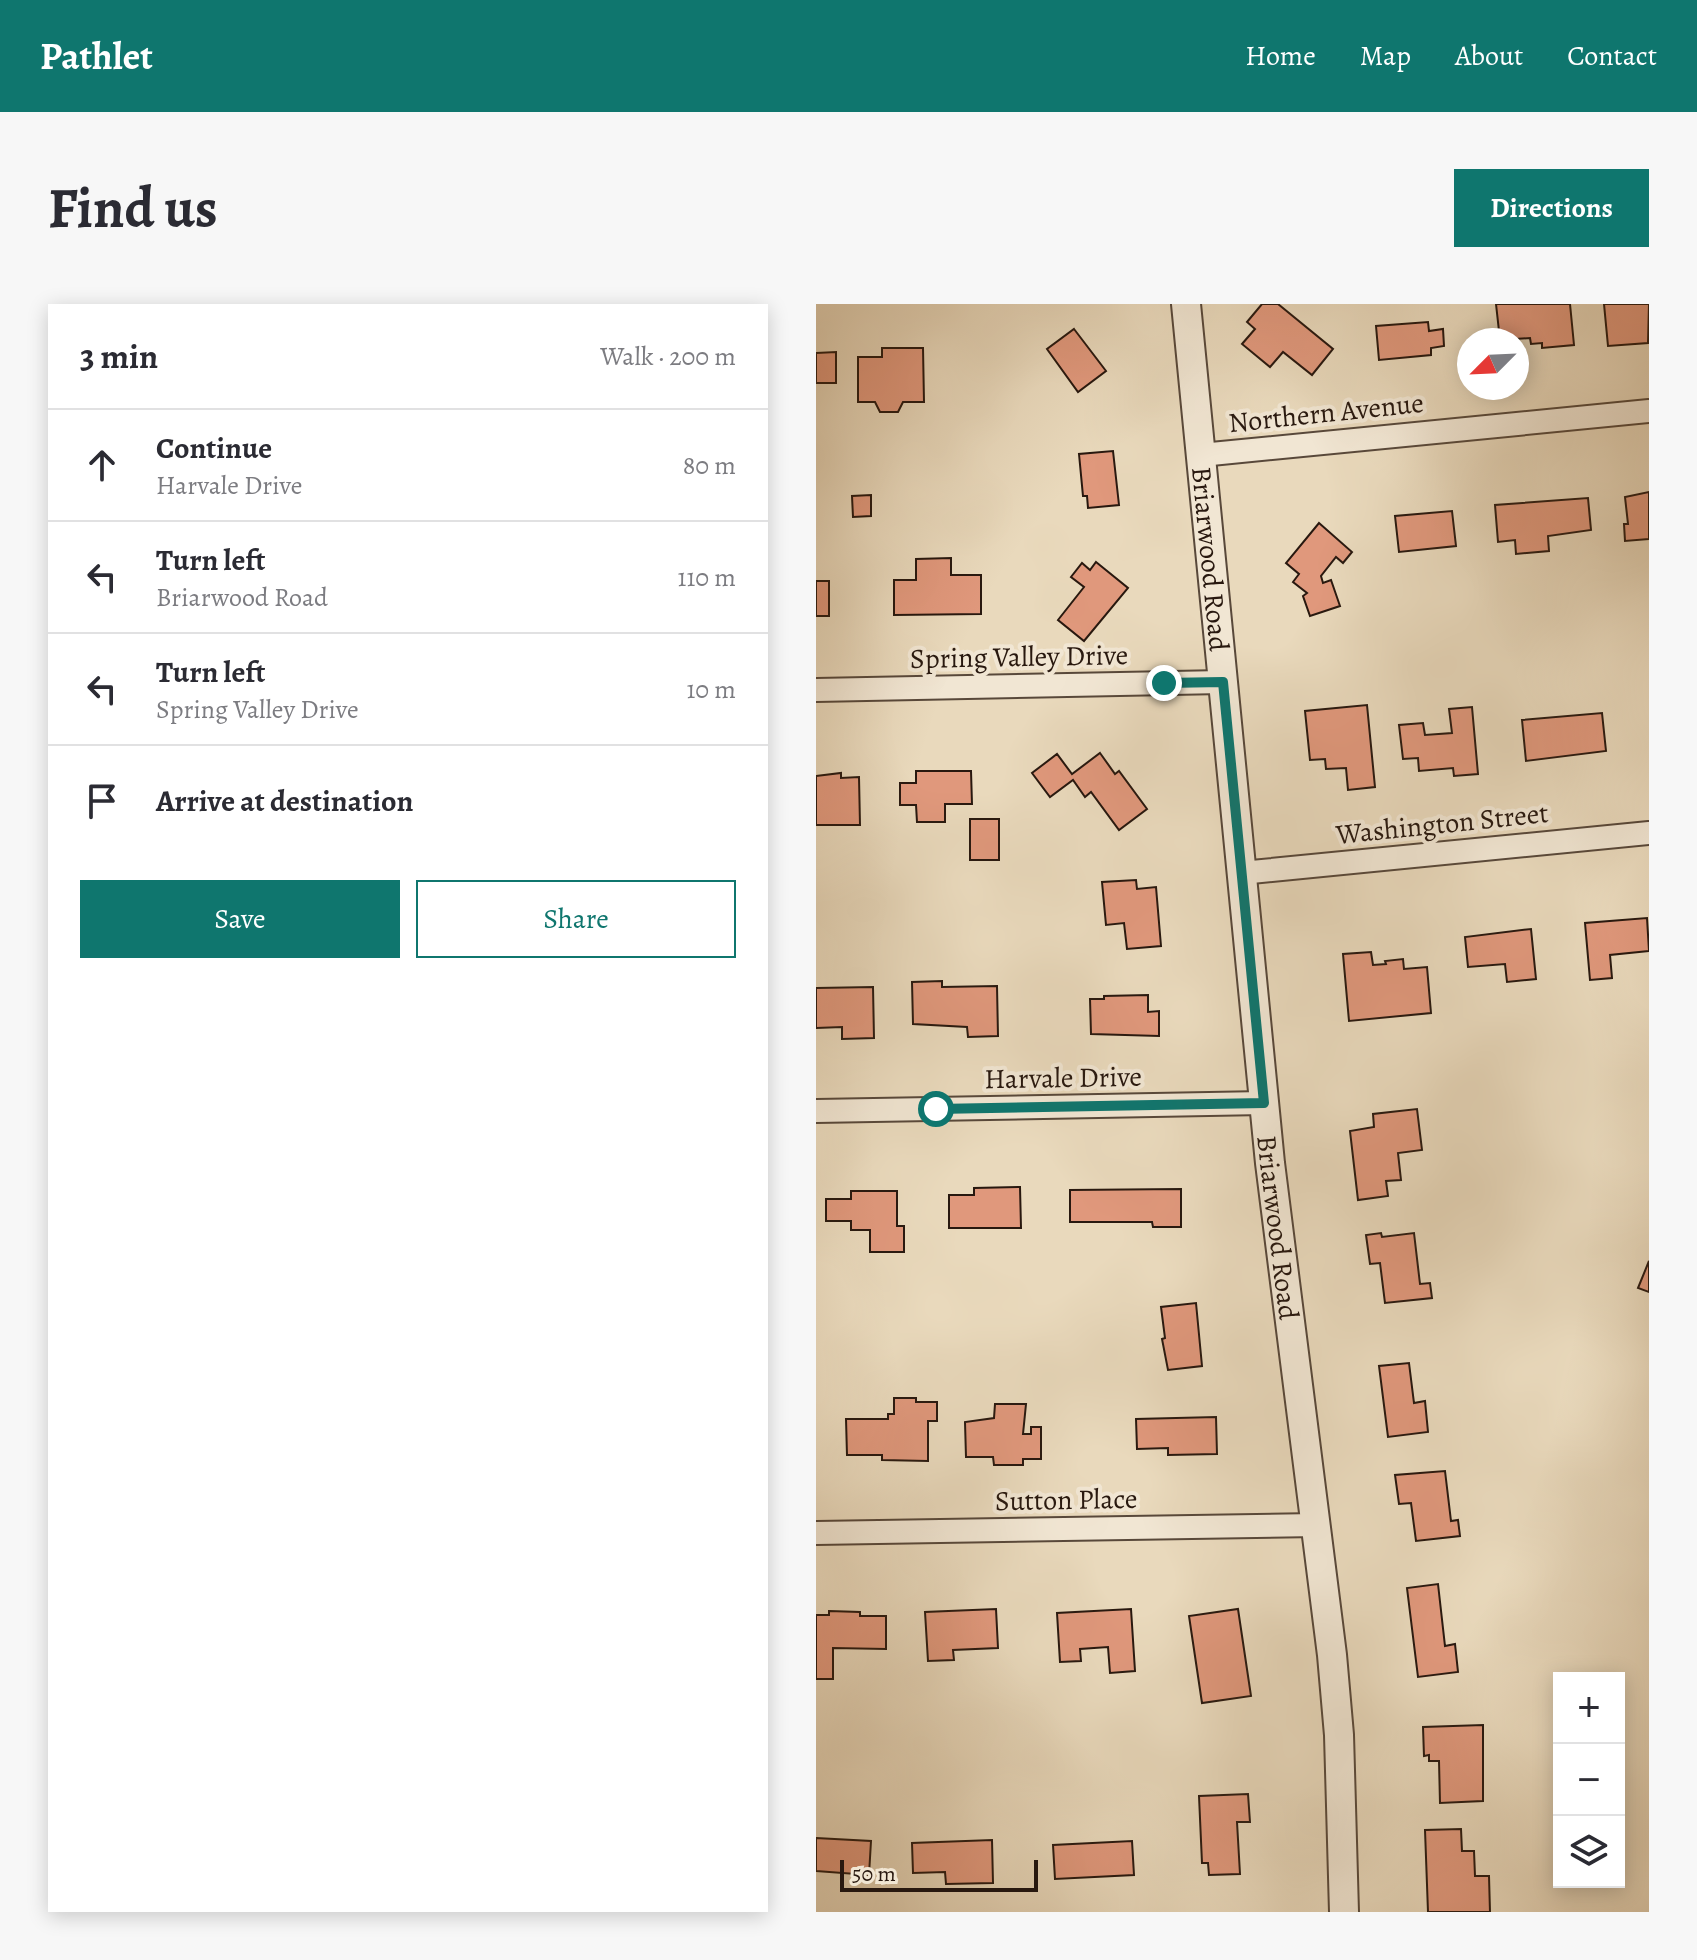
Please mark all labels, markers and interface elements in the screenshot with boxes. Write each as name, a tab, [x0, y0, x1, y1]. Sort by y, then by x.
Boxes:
text: Pathlet	[40, 30, 153, 82]
text: Home	[1245, 37, 1316, 75]
text: Map	[1360, 37, 1411, 75]
text: About	[1455, 37, 1523, 75]
text: Contact	[1567, 37, 1657, 75]
button: Directions	[1454, 169, 1649, 247]
text: Find us	[48, 170, 218, 246]
north arrow	[1457, 328, 1529, 400]
text: 3 min	[80, 333, 158, 380]
text: Walk · 200 m	[600, 339, 736, 374]
street label: Northern Avenue	[1227, 384, 1426, 442]
text: Continue	[156, 428, 272, 468]
icon: ahead	[80, 443, 124, 487]
text: 80 m	[683, 448, 736, 483]
street label: Briarwood Road	[1182, 465, 1238, 654]
text: Harvale Drive	[156, 468, 302, 503]
text: Turn left	[156, 540, 265, 580]
icon: left	[80, 555, 124, 599]
text: 110 m	[678, 560, 736, 595]
text: Briarwood Road	[156, 580, 328, 615]
street label: Spring Valley Drive	[910, 636, 1128, 678]
text: Turn left	[156, 652, 265, 692]
route end	[1146, 665, 1182, 701]
icon: left	[80, 667, 124, 711]
text: 10 m	[686, 672, 736, 707]
text: Spring Valley Drive	[156, 692, 359, 727]
icon: arrive	[80, 779, 124, 823]
text: Arrive at destination	[156, 781, 413, 821]
street label: Washington Street	[1333, 794, 1550, 854]
button: Save	[80, 880, 400, 958]
button: Share	[416, 880, 736, 958]
street label: Harvale Drive	[984, 1058, 1142, 1098]
route start	[918, 1091, 954, 1127]
street label: Briarwood Road	[1247, 1134, 1308, 1323]
street label: Sutton Place	[994, 1480, 1138, 1520]
map controls	[1553, 1672, 1625, 1888]
button: +	[1553, 1672, 1625, 1744]
button: −	[1553, 1744, 1625, 1816]
button: layers	[1553, 1816, 1625, 1888]
scale bar	[840, 1856, 1038, 1892]
text: 50 m	[852, 1859, 896, 1889]

